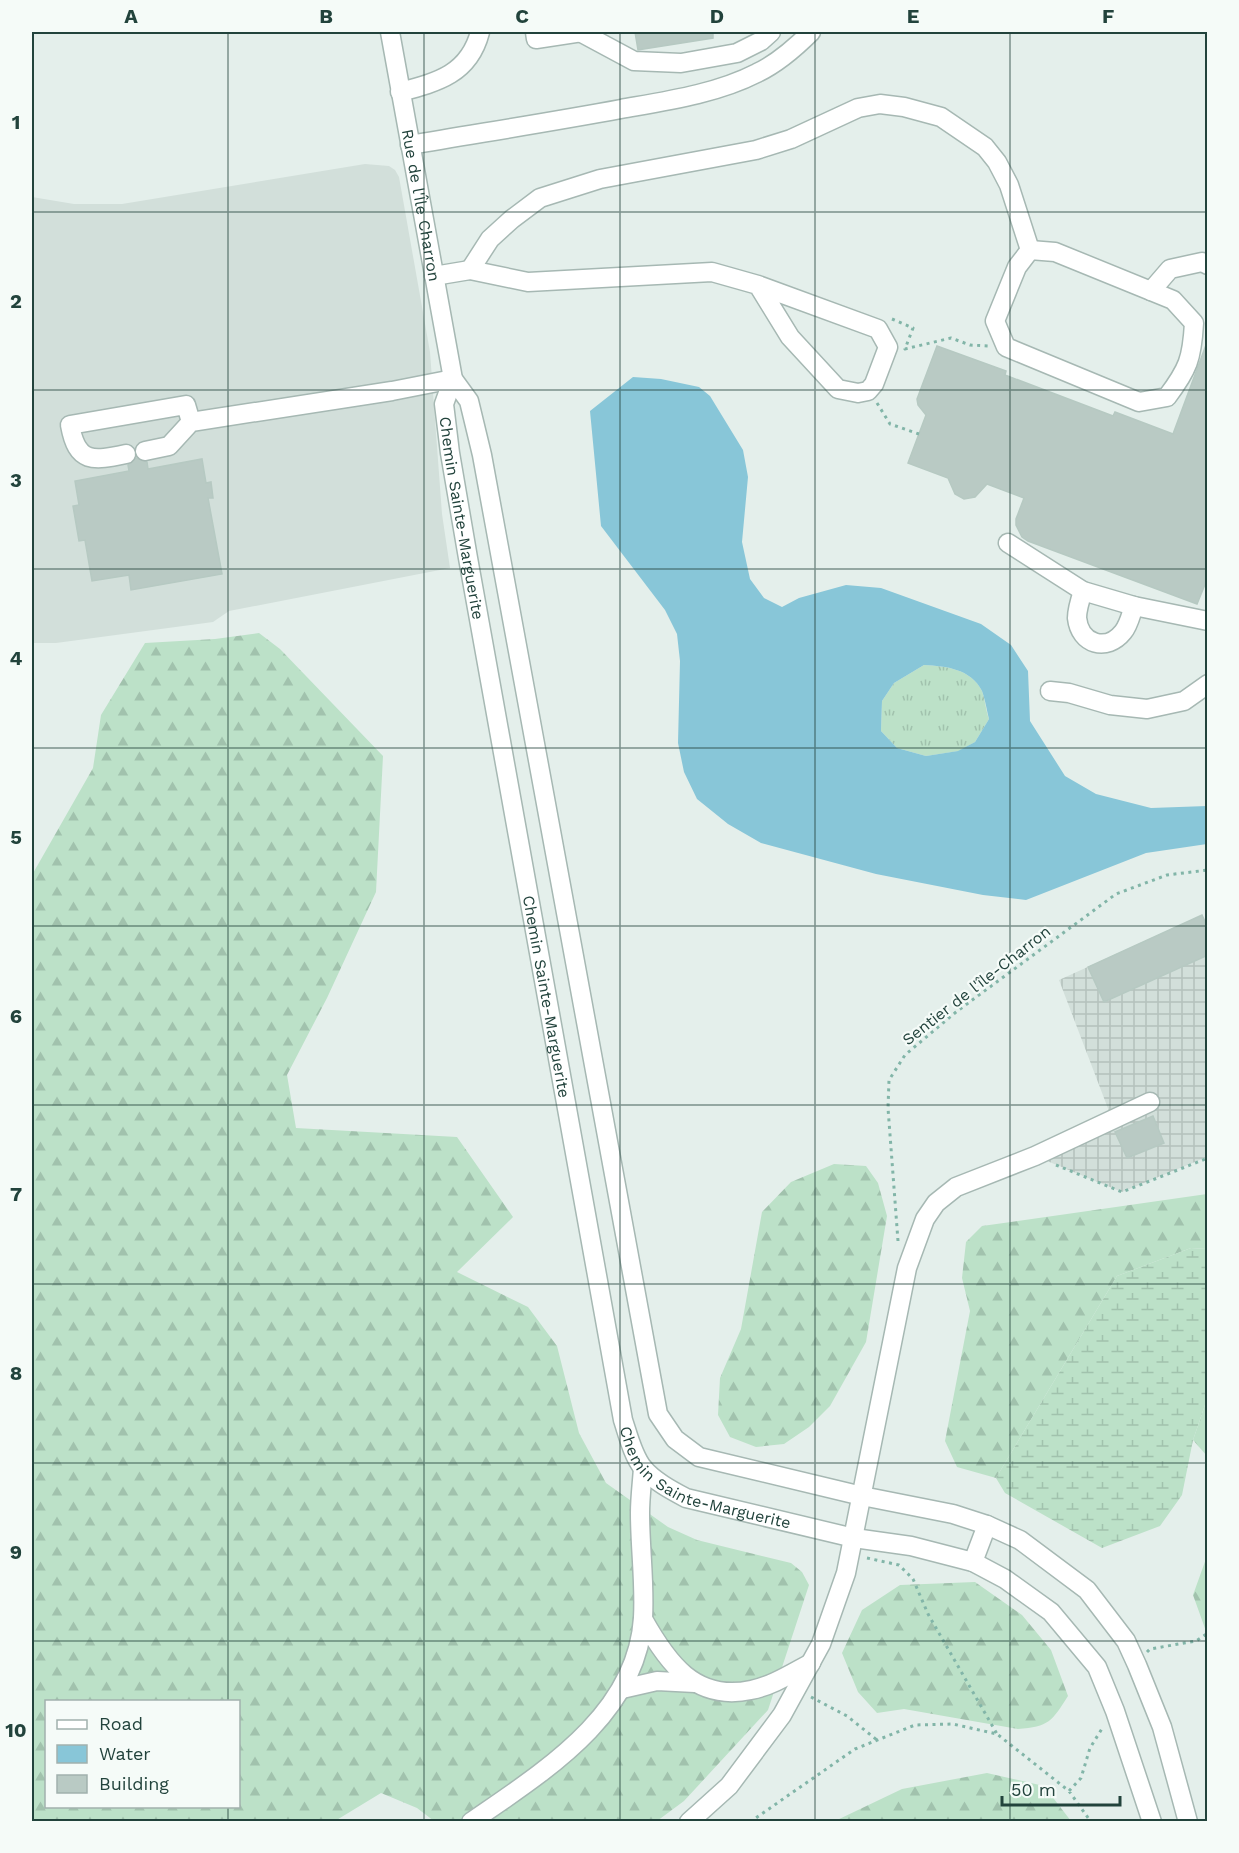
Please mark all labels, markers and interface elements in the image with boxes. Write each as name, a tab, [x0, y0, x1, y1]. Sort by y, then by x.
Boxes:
text: A	[124, 4, 138, 28]
text: B	[319, 4, 333, 28]
text: C	[515, 4, 529, 28]
text: D	[710, 4, 724, 28]
text: E	[907, 4, 919, 28]
text: F	[1102, 4, 1114, 28]
text: 1	[12, 110, 20, 134]
street label: Rue de l'Île Charron	[398, 128, 444, 283]
text: 2	[10, 289, 22, 313]
street label: Chemin Sainte-Marguerite	[436, 415, 488, 621]
text: 3	[10, 468, 22, 492]
text: 4	[10, 646, 23, 670]
text: 5	[10, 825, 22, 849]
street label: Chemin Sainte-Marguerite	[519, 894, 574, 1099]
street label: Sentier de l'île-Charron	[898, 922, 1054, 1049]
text: 6	[10, 1004, 22, 1028]
text: 7	[10, 1182, 22, 1206]
text: 8	[10, 1361, 22, 1385]
street label: Chemin Sainte-Marguerite	[616, 1424, 793, 1533]
text: 9	[10, 1540, 22, 1564]
legend	[45, 1700, 240, 1808]
text: Road	[99, 1713, 143, 1734]
text: 10	[5, 1718, 27, 1742]
text: Water	[99, 1743, 151, 1764]
scale bar	[1002, 1769, 1120, 1807]
text: Building	[99, 1773, 169, 1794]
text: 50 m	[1011, 1779, 1056, 1800]

